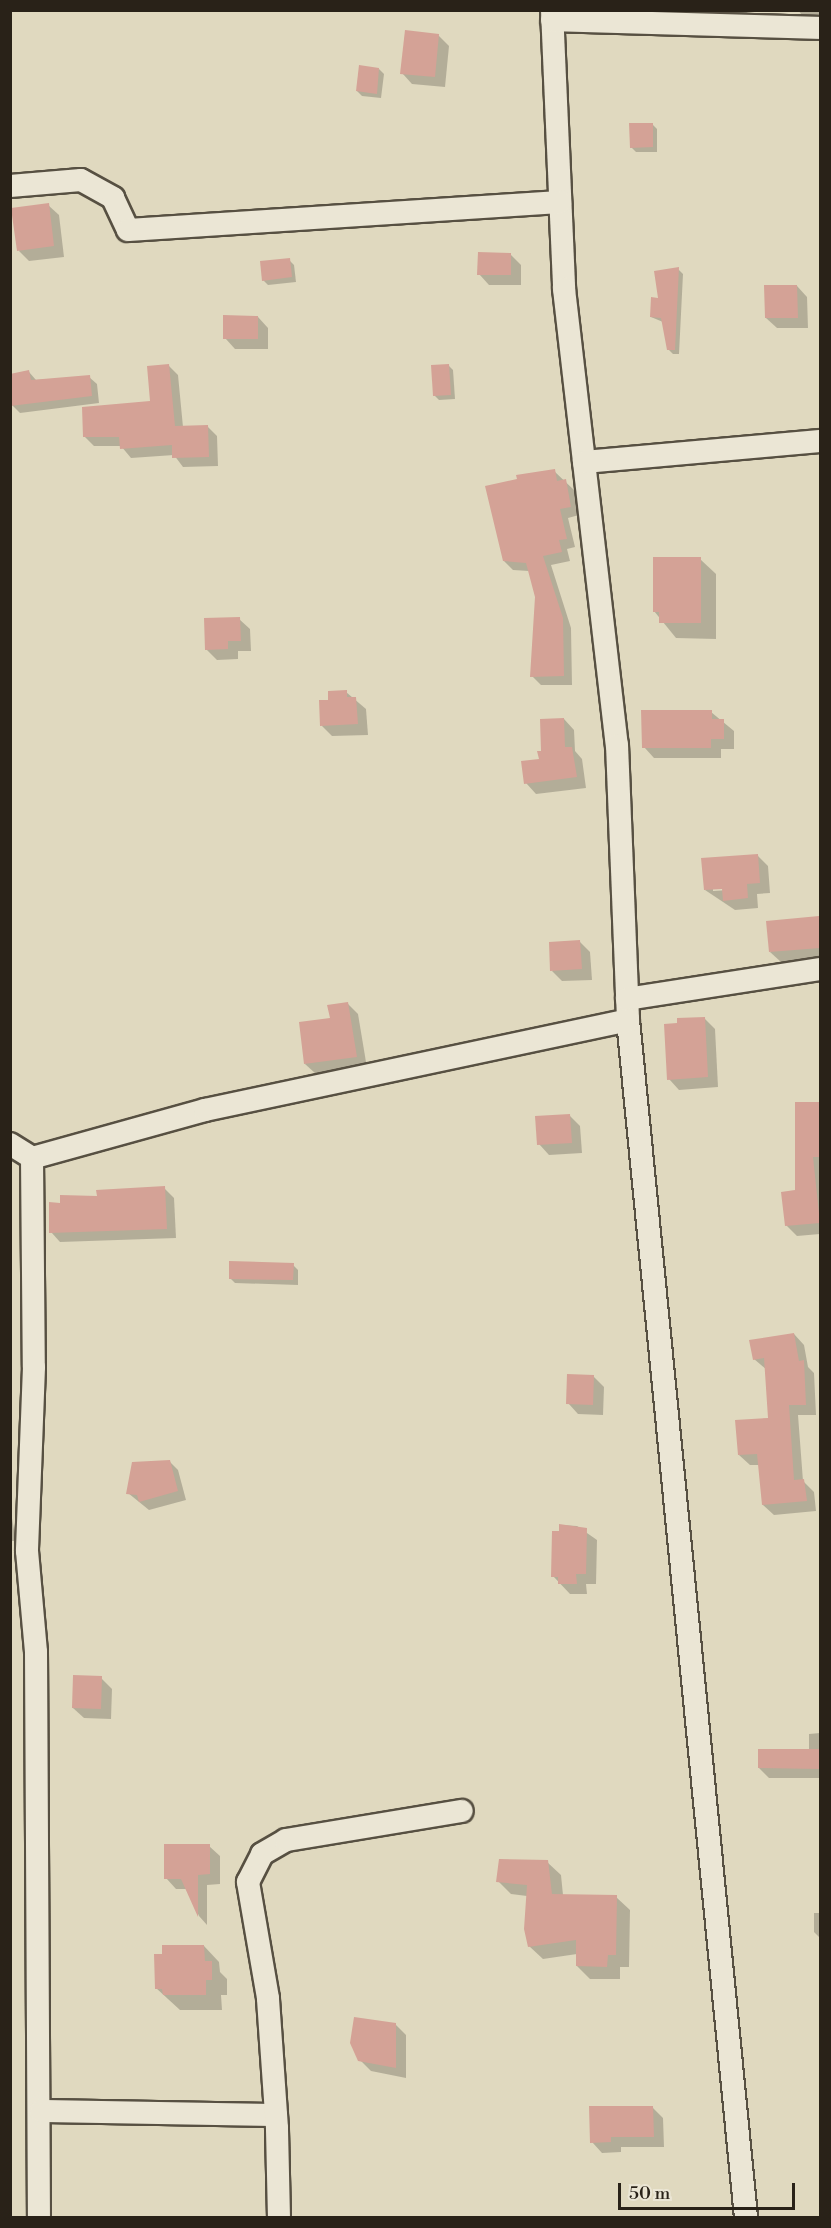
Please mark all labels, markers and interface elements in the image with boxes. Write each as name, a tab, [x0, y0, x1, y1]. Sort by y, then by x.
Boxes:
scale bar	[621, 2171, 798, 2209]
text: 50 m	[629, 2182, 670, 2205]

